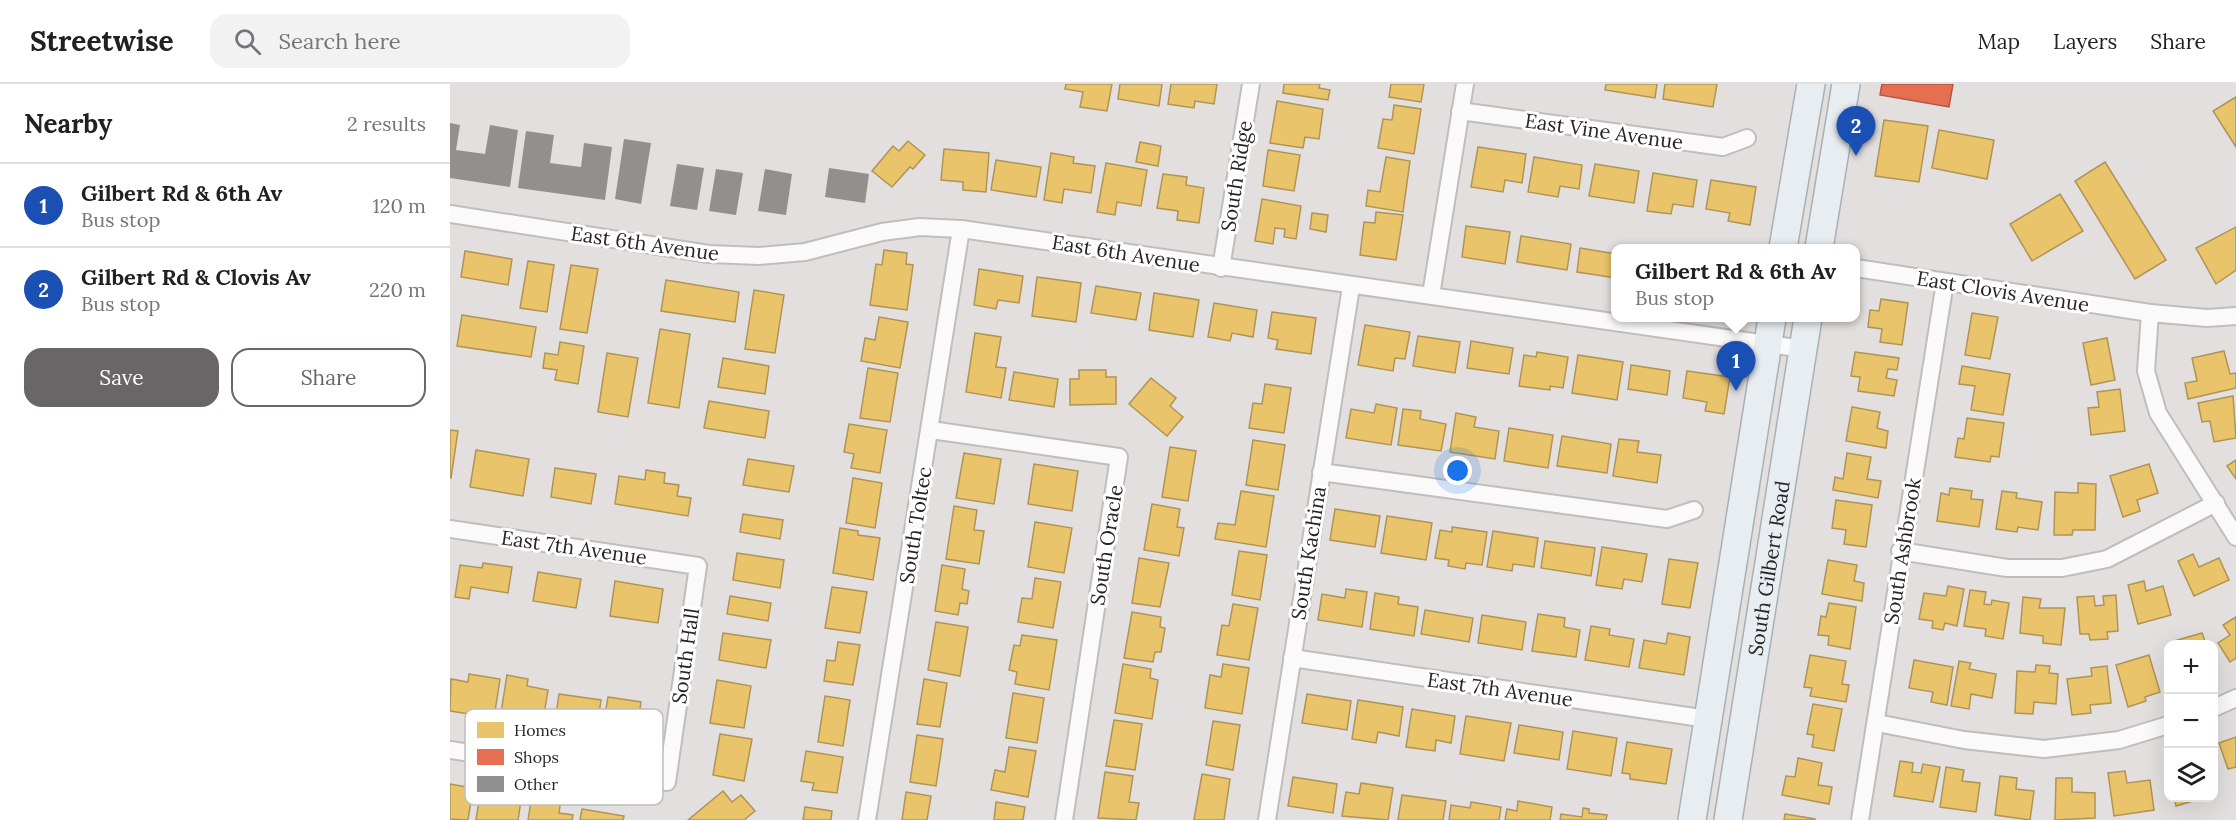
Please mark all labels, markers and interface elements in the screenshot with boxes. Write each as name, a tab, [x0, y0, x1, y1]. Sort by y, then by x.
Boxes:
search box	[210, 14, 630, 68]
text: Streetwise	[30, 23, 174, 59]
icon: search	[231, 25, 264, 58]
text: Search here	[279, 27, 401, 55]
text: Map	[1977, 28, 2020, 55]
text: Layers	[2053, 28, 2117, 55]
text: Share	[2150, 28, 2206, 55]
pin: 2	[1836, 106, 1876, 156]
text: Nearby	[24, 107, 112, 140]
street label: East Vine Avenue	[1523, 108, 1685, 155]
text: 2 results	[347, 111, 426, 136]
street label: South Ridge	[1215, 119, 1257, 233]
text: Gilbert Rd & 6th Av	[81, 179, 282, 207]
text: 1	[39, 193, 48, 218]
text: 120 m	[372, 193, 426, 218]
text: Bus stop	[81, 207, 160, 232]
street label: East 6th Avenue	[569, 220, 721, 266]
street label: East 6th Avenue	[1050, 229, 1202, 277]
popup	[1611, 244, 1860, 322]
text: Gilbert Rd & 6th Av	[1635, 257, 1836, 285]
text: Gilbert Rd & Clovis Av	[81, 263, 311, 291]
street label: East Clovis Avenue	[1915, 265, 2091, 317]
text: 2	[38, 277, 49, 302]
text: 220 m	[369, 277, 426, 302]
text: Bus stop	[1635, 285, 1714, 310]
text: Bus stop	[81, 291, 160, 316]
pin: 1	[1716, 342, 1756, 391]
button: Save	[24, 348, 219, 407]
button: Share	[231, 348, 426, 407]
your location	[1443, 456, 1472, 485]
street label: South Toltec	[893, 465, 937, 585]
street label: South Ashbrook	[1878, 476, 1926, 626]
street label: South Gilbert Road	[1742, 479, 1794, 658]
street label: South Oracle	[1084, 483, 1128, 607]
street label: South Kachina	[1285, 485, 1331, 621]
street label: East 7th Avenue	[499, 524, 649, 570]
street label: South Hall	[666, 606, 704, 706]
map controls	[2164, 640, 2218, 802]
button: +	[2164, 640, 2218, 694]
street label: East 7th Avenue	[1425, 666, 1575, 712]
button: −	[2164, 694, 2218, 748]
legend	[465, 709, 663, 805]
text: Homes	[514, 720, 566, 740]
text: Shops	[514, 747, 559, 767]
button: layers	[2164, 748, 2218, 802]
text: Other	[514, 774, 558, 794]

